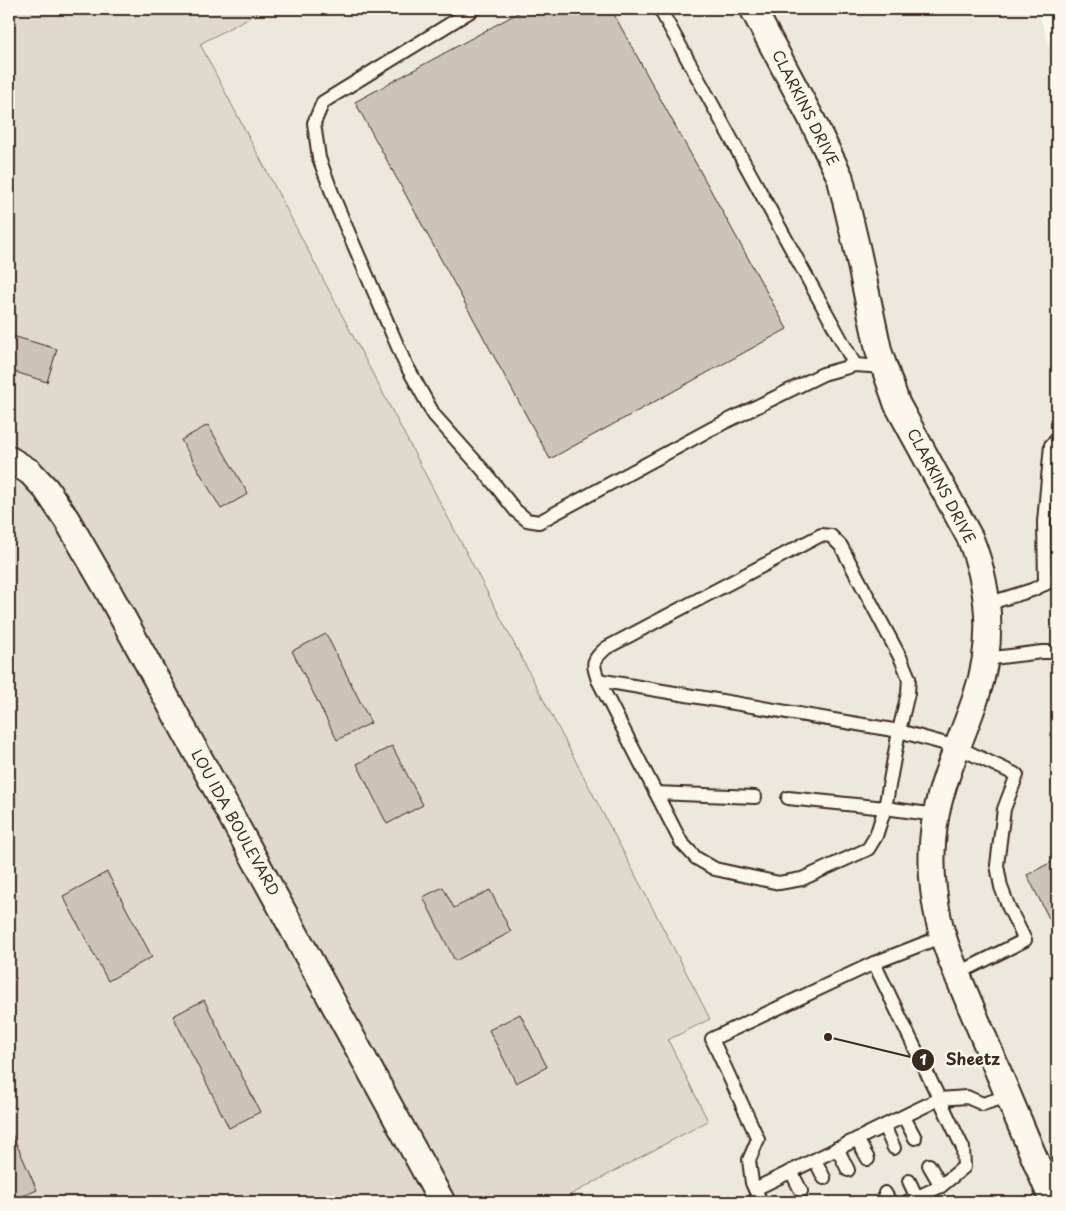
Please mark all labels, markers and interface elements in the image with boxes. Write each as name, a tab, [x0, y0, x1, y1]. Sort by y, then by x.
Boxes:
street label: CLARKINS DRIVE	[767, 45, 845, 169]
street label: CLARKINS DRIVE	[902, 424, 982, 547]
street label: LOU IDA BOULEVARD	[186, 745, 286, 900]
callout: Sheetz	[910, 1044, 1010, 1075]
text: Sheetz	[946, 1046, 1000, 1070]
text: 1	[919, 1047, 927, 1070]

